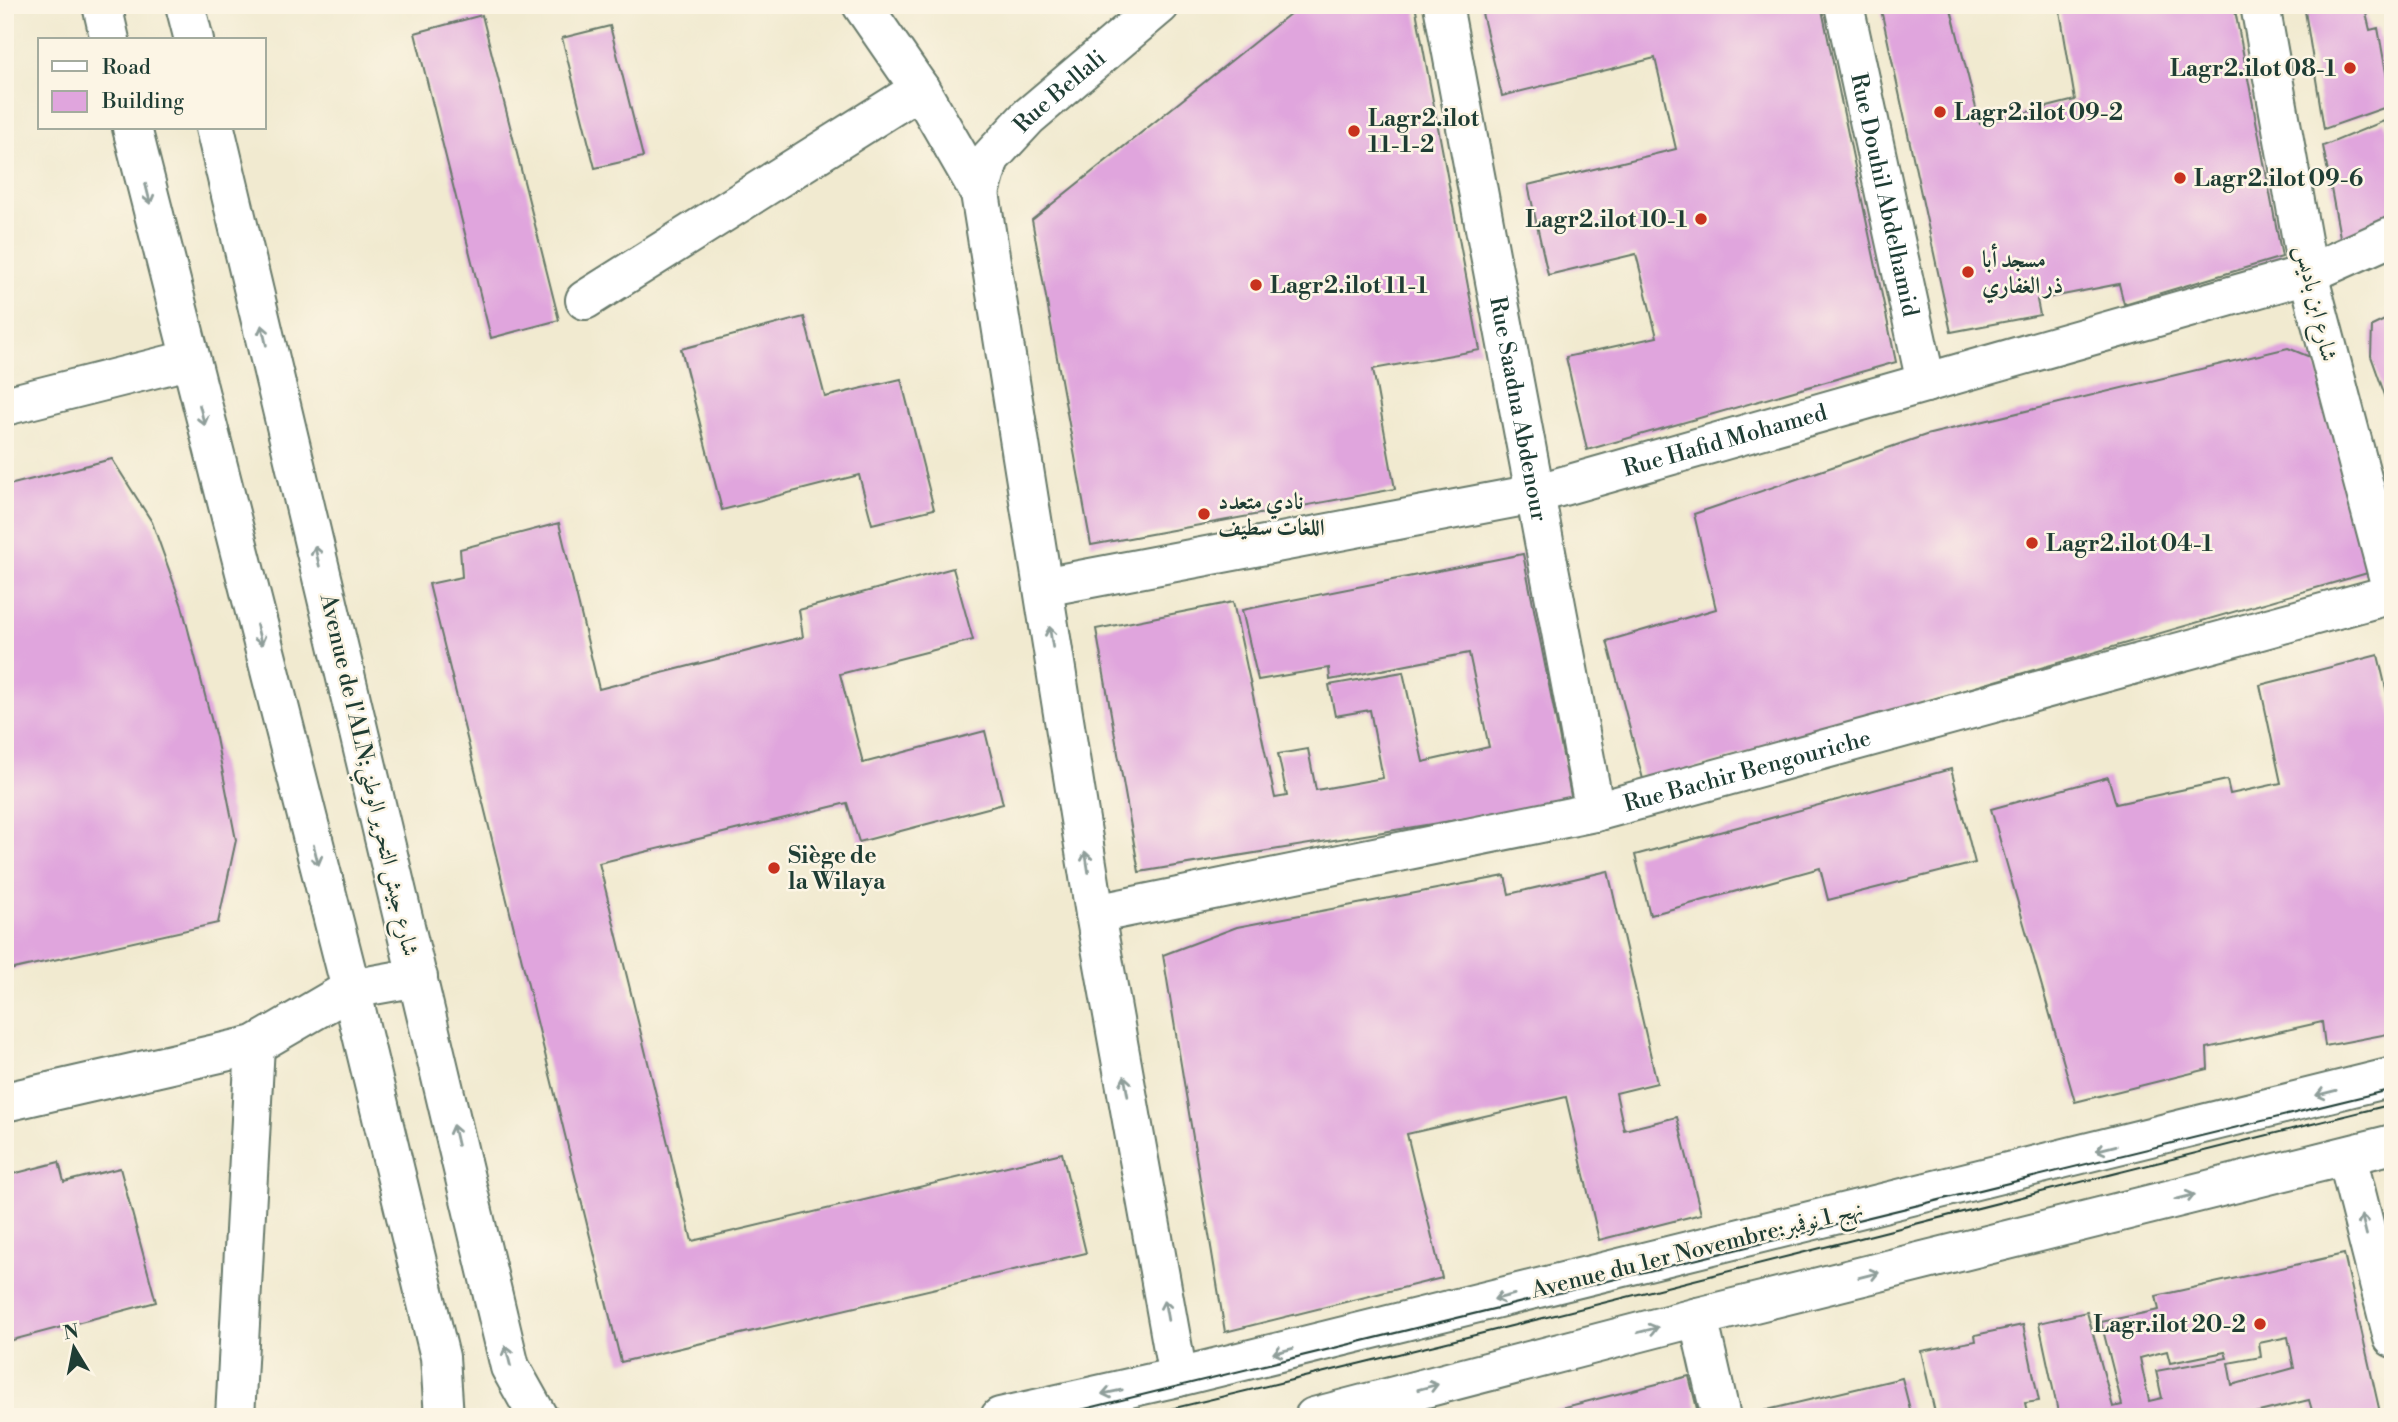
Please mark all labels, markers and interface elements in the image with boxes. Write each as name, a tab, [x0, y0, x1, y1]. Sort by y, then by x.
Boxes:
legend	[38, 38, 266, 130]
street label: Rue Bellali	[1008, 44, 1112, 139]
text: Road	[102, 55, 151, 81]
place label: Lagr2.ilot 08-1	[2170, 55, 2336, 83]
marker: Lagr2.ilot 08-1	[2342, 60, 2358, 76]
street label: Rue Douhil Abdelhamid	[1844, 70, 1924, 319]
text: Building	[101, 89, 184, 115]
place label: Lagr2.ilot 09-2	[1954, 99, 2123, 127]
marker: Lagr2.ilot 09-2	[1932, 104, 1948, 120]
place label: Lagr2.ilot 11-1-2	[1368, 105, 1480, 159]
marker: Lagr2.ilot 11-1-2	[1346, 123, 1362, 139]
place label: Lagr2.ilot 09-6	[2194, 165, 2363, 193]
marker: Lagr2.ilot 09-6	[2172, 170, 2188, 186]
one-way arrow	[142, 182, 155, 205]
place label: Lagr2.ilot 10-1	[1525, 206, 1687, 234]
marker: Lagr2.ilot 10-1	[1693, 211, 1709, 227]
street label: شارع ابن باديس	[2284, 242, 2343, 365]
place label: مسجد أبا ذر الغفاري	[1982, 243, 2063, 304]
marker: مسجد أبا ذر الغفاري	[1960, 264, 1976, 280]
place label: Lagr2.ilot 11-1	[1270, 272, 1427, 300]
marker: Lagr2.ilot 11-1	[1248, 277, 1264, 293]
street label: Rue Saadna Abdenour	[1483, 294, 1553, 524]
one-way arrow	[257, 324, 270, 347]
street label: Rue Hafid Mohamed	[1620, 399, 1830, 483]
one-way arrow	[197, 404, 210, 426]
place label: نادي متعدد اللغات سطيف	[1218, 488, 1325, 542]
marker: نادي متعدد اللغات سطيف	[1196, 506, 1212, 522]
place label: Lagr2.ilot 04-1	[2046, 530, 2213, 558]
marker: Lagr2.ilot 04-1	[2024, 535, 2040, 551]
one-way arrow	[310, 545, 323, 568]
street label: Avenue de l'ALN;شارع جيش التحرير الوطني	[308, 590, 424, 961]
one-way arrow	[253, 623, 266, 646]
one-way arrow	[1044, 627, 1057, 649]
street label: Rue Bachir Bengouriche	[1621, 724, 1874, 818]
place label: Siège de la Wilaya	[788, 842, 886, 896]
one-way arrow	[310, 844, 323, 866]
one-way arrow	[1080, 851, 1093, 874]
marker: Siège de la Wilaya	[766, 860, 782, 876]
one-way arrow	[1119, 1075, 1132, 1098]
one-way arrow	[2316, 1087, 2338, 1100]
one-way arrow	[448, 1124, 461, 1146]
one-way arrow	[2095, 1142, 2118, 1155]
one-way arrow	[2173, 1190, 2196, 1203]
street label: Avenue du 1er Novembre;نهج 1 نوفمبر	[1527, 1195, 1868, 1311]
one-way arrow	[2357, 1214, 2370, 1236]
one-way arrow	[1857, 1268, 1880, 1281]
one-way arrow	[1493, 1291, 1516, 1304]
one-way arrow	[1159, 1299, 1173, 1322]
place label: Lagr.ilot 20-2	[2093, 1311, 2246, 1339]
north arrow	[38, 1314, 108, 1384]
marker: Lagr.ilot 20-2	[2252, 1316, 2268, 1332]
text: N	[62, 1319, 81, 1345]
one-way arrow	[1636, 1323, 1659, 1336]
one-way arrow	[501, 1345, 514, 1368]
one-way arrow	[1273, 1345, 1295, 1358]
one-way arrow	[1416, 1380, 1439, 1393]
one-way arrow	[1101, 1386, 1124, 1399]

